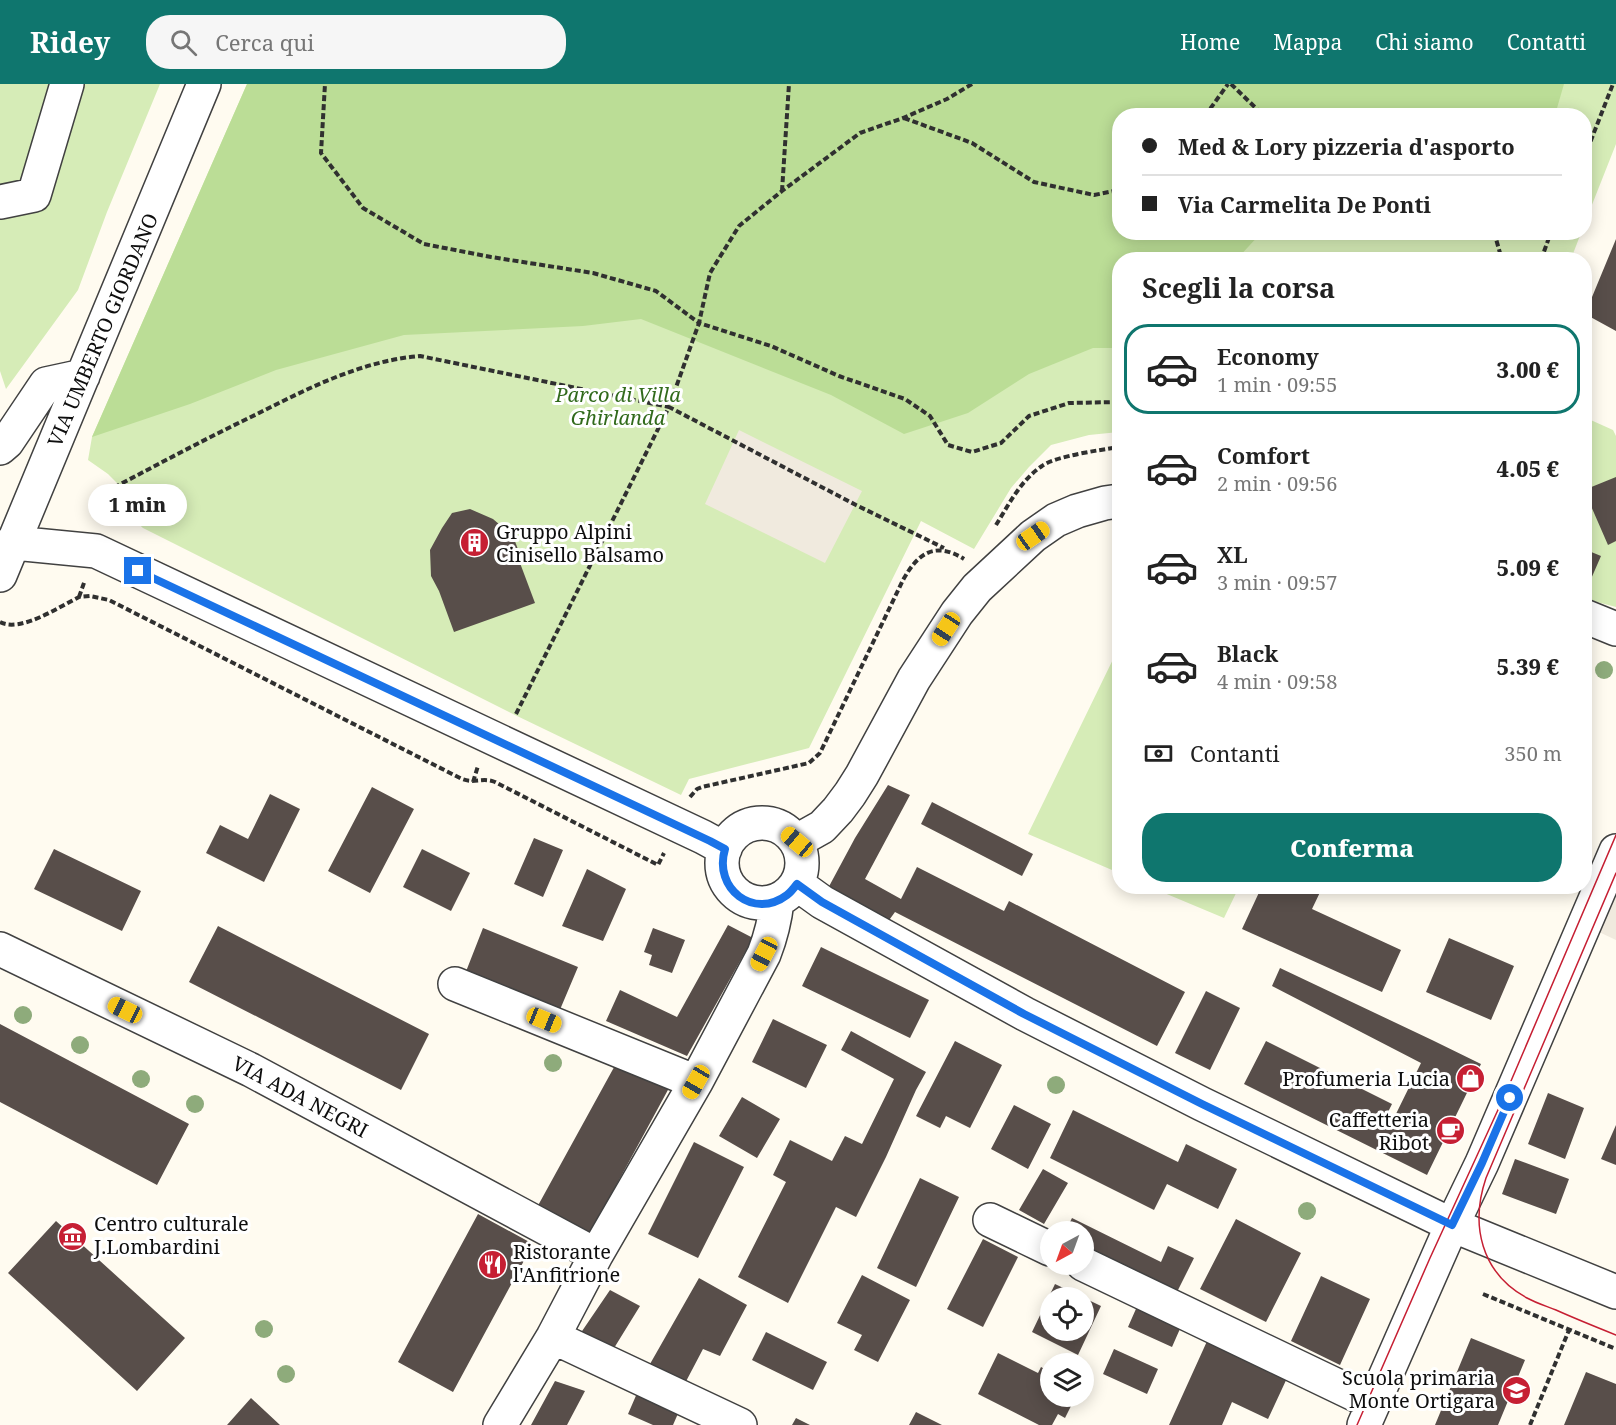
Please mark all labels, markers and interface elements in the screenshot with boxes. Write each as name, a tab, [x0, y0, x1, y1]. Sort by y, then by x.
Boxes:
search box	[146, 15, 566, 69]
text: Ridey	[30, 23, 110, 61]
icon: search	[167, 26, 200, 59]
text: Cerca qui	[215, 27, 314, 57]
text: Home	[1180, 28, 1240, 56]
text: Mappa	[1273, 28, 1342, 56]
text: Chi siamo	[1375, 28, 1474, 56]
text: Contatti	[1507, 28, 1586, 56]
text: Med & Lory pizzeria d'asporto	[1178, 131, 1515, 161]
text: Via Carmelita De Ponti	[1178, 189, 1431, 219]
street label: VIA UMBERTO GIORDANO	[41, 209, 164, 451]
text: Scegli la corsa	[1142, 269, 1335, 306]
text: Economy	[1217, 341, 1319, 371]
icon: car	[1145, 342, 1199, 396]
text: 3.00 €	[1497, 354, 1559, 384]
text: 1 min · 09:55	[1217, 371, 1337, 398]
park label: Parco di Villa Ghirlanda	[554, 381, 681, 431]
text: Comfort	[1217, 440, 1310, 470]
icon: car	[1145, 441, 1199, 495]
text: 4.05 €	[1497, 453, 1559, 483]
text: 2 min · 09:56	[1217, 470, 1337, 497]
callout: 1 min	[88, 484, 188, 526]
text: 1 min	[109, 491, 166, 518]
place label: Gruppo Alpini Cinisello Balsamo	[496, 518, 664, 568]
car	[1013, 518, 1053, 554]
building icon: Gruppo Alpini Cinisello Balsamo	[459, 527, 491, 559]
text: XL	[1217, 539, 1248, 569]
icon: car	[1145, 540, 1199, 594]
text: 5.09 €	[1497, 552, 1559, 582]
route end	[124, 557, 151, 584]
text: 3 min · 09:57	[1217, 569, 1337, 596]
car	[929, 609, 963, 649]
text: Black	[1217, 638, 1278, 668]
icon: car	[1145, 639, 1199, 693]
text: 5.39 €	[1497, 651, 1559, 681]
text: 4 min · 09:58	[1217, 668, 1337, 695]
icon: cash	[1142, 737, 1175, 770]
text: Contanti	[1190, 738, 1280, 768]
text: 350 m	[1504, 740, 1562, 767]
button: Conferma	[1142, 813, 1562, 882]
car	[777, 824, 817, 860]
car	[748, 934, 780, 974]
car	[105, 994, 145, 1026]
car	[524, 1005, 564, 1035]
street label: VIA ADA NEGRI	[228, 1049, 373, 1144]
car	[679, 1062, 713, 1102]
shop icon: Profumeria Lucia	[1455, 1063, 1487, 1095]
place label: Profumeria Lucia	[1282, 1065, 1450, 1092]
route start	[1496, 1084, 1523, 1111]
place label: Caffetteria Ribot	[1329, 1106, 1429, 1156]
cafe icon: Caffetteria Ribot	[1434, 1115, 1466, 1147]
place label: Centro culturale J.Lombardini	[93, 1210, 249, 1260]
museum icon: Centro culturale J.Lombardini	[57, 1220, 89, 1252]
north arrow	[1040, 1221, 1094, 1275]
map controls	[1040, 1221, 1094, 1407]
place label: Ristorante l'Anfitrione	[513, 1238, 620, 1288]
restaurant icon: Ristorante l'Anfitrione	[476, 1248, 508, 1280]
button: locate	[1040, 1287, 1094, 1341]
button: layers	[1040, 1353, 1094, 1407]
place label: Scuola primaria Monte Ortigara	[1342, 1364, 1495, 1414]
school or university icon: Scuola primaria Monte Ortigara	[1500, 1374, 1532, 1406]

